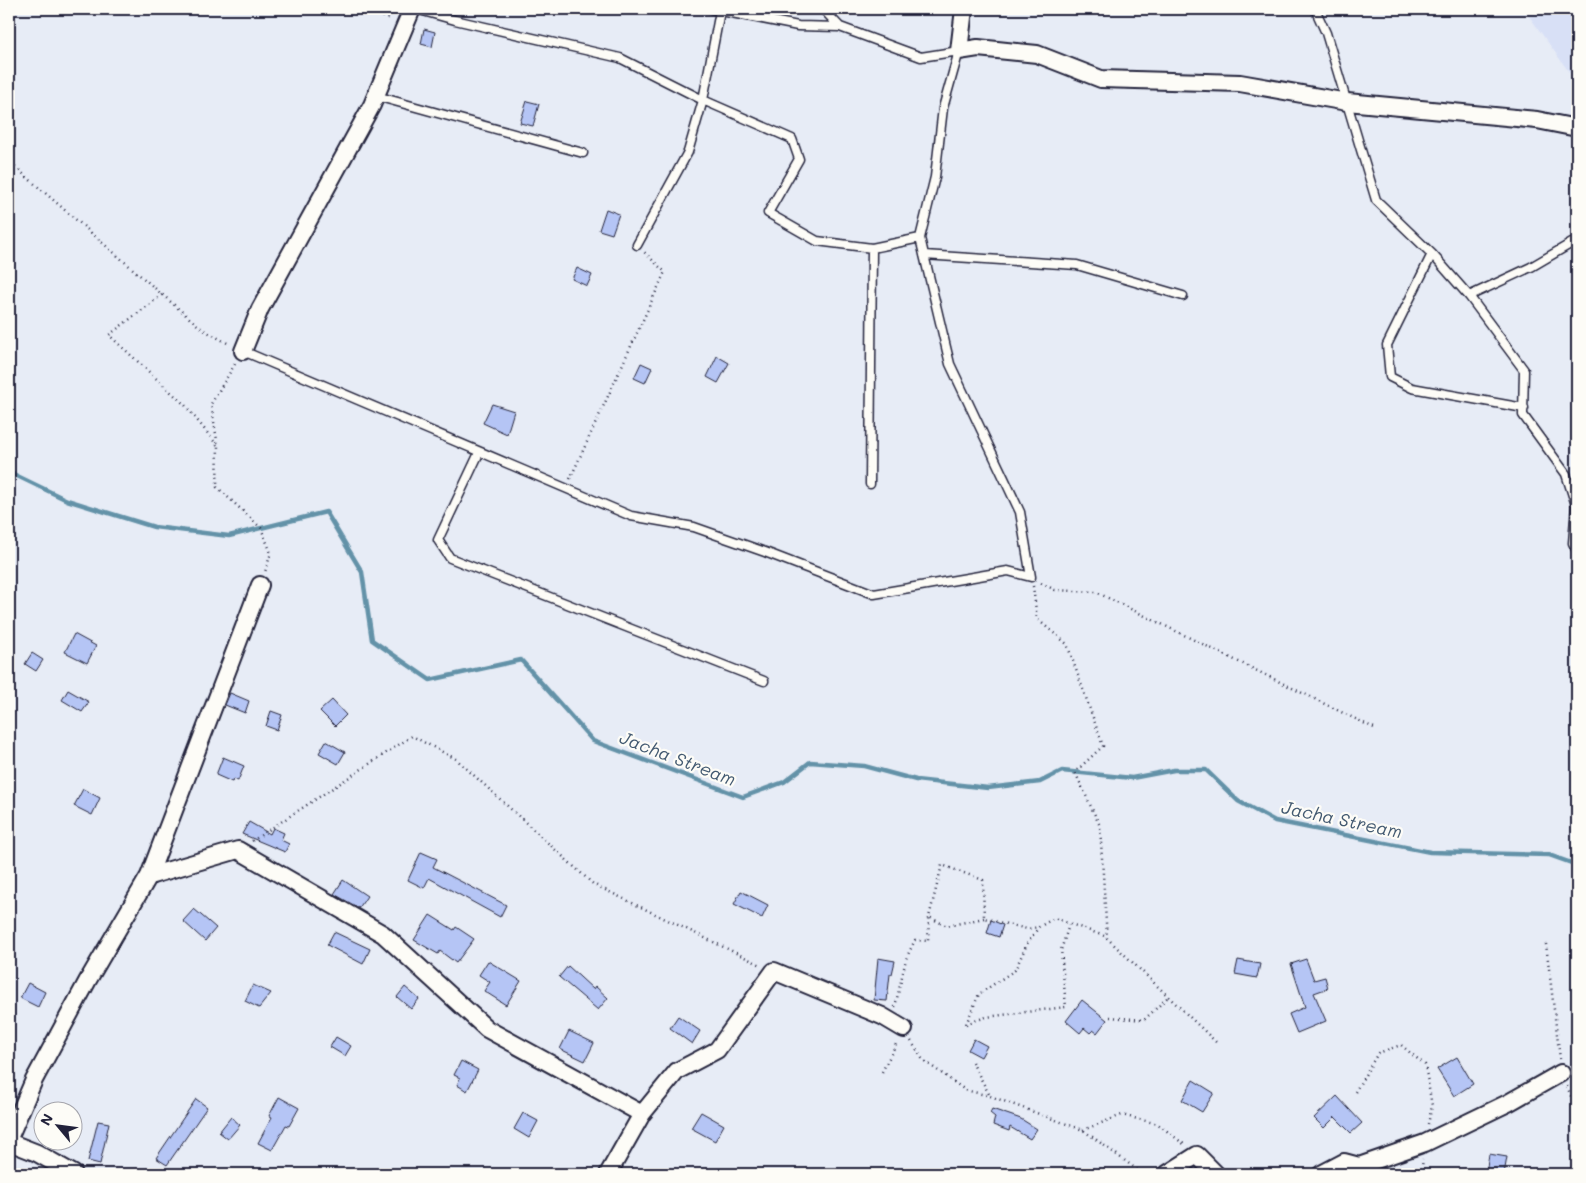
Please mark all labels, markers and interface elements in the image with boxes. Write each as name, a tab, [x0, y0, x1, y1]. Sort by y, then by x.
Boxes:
water label: Jacha Stream	[616, 725, 740, 791]
water label: Jacha Stream	[1280, 795, 1404, 843]
north arrow	[32, 1100, 82, 1150]
text: N	[35, 1110, 57, 1129]

